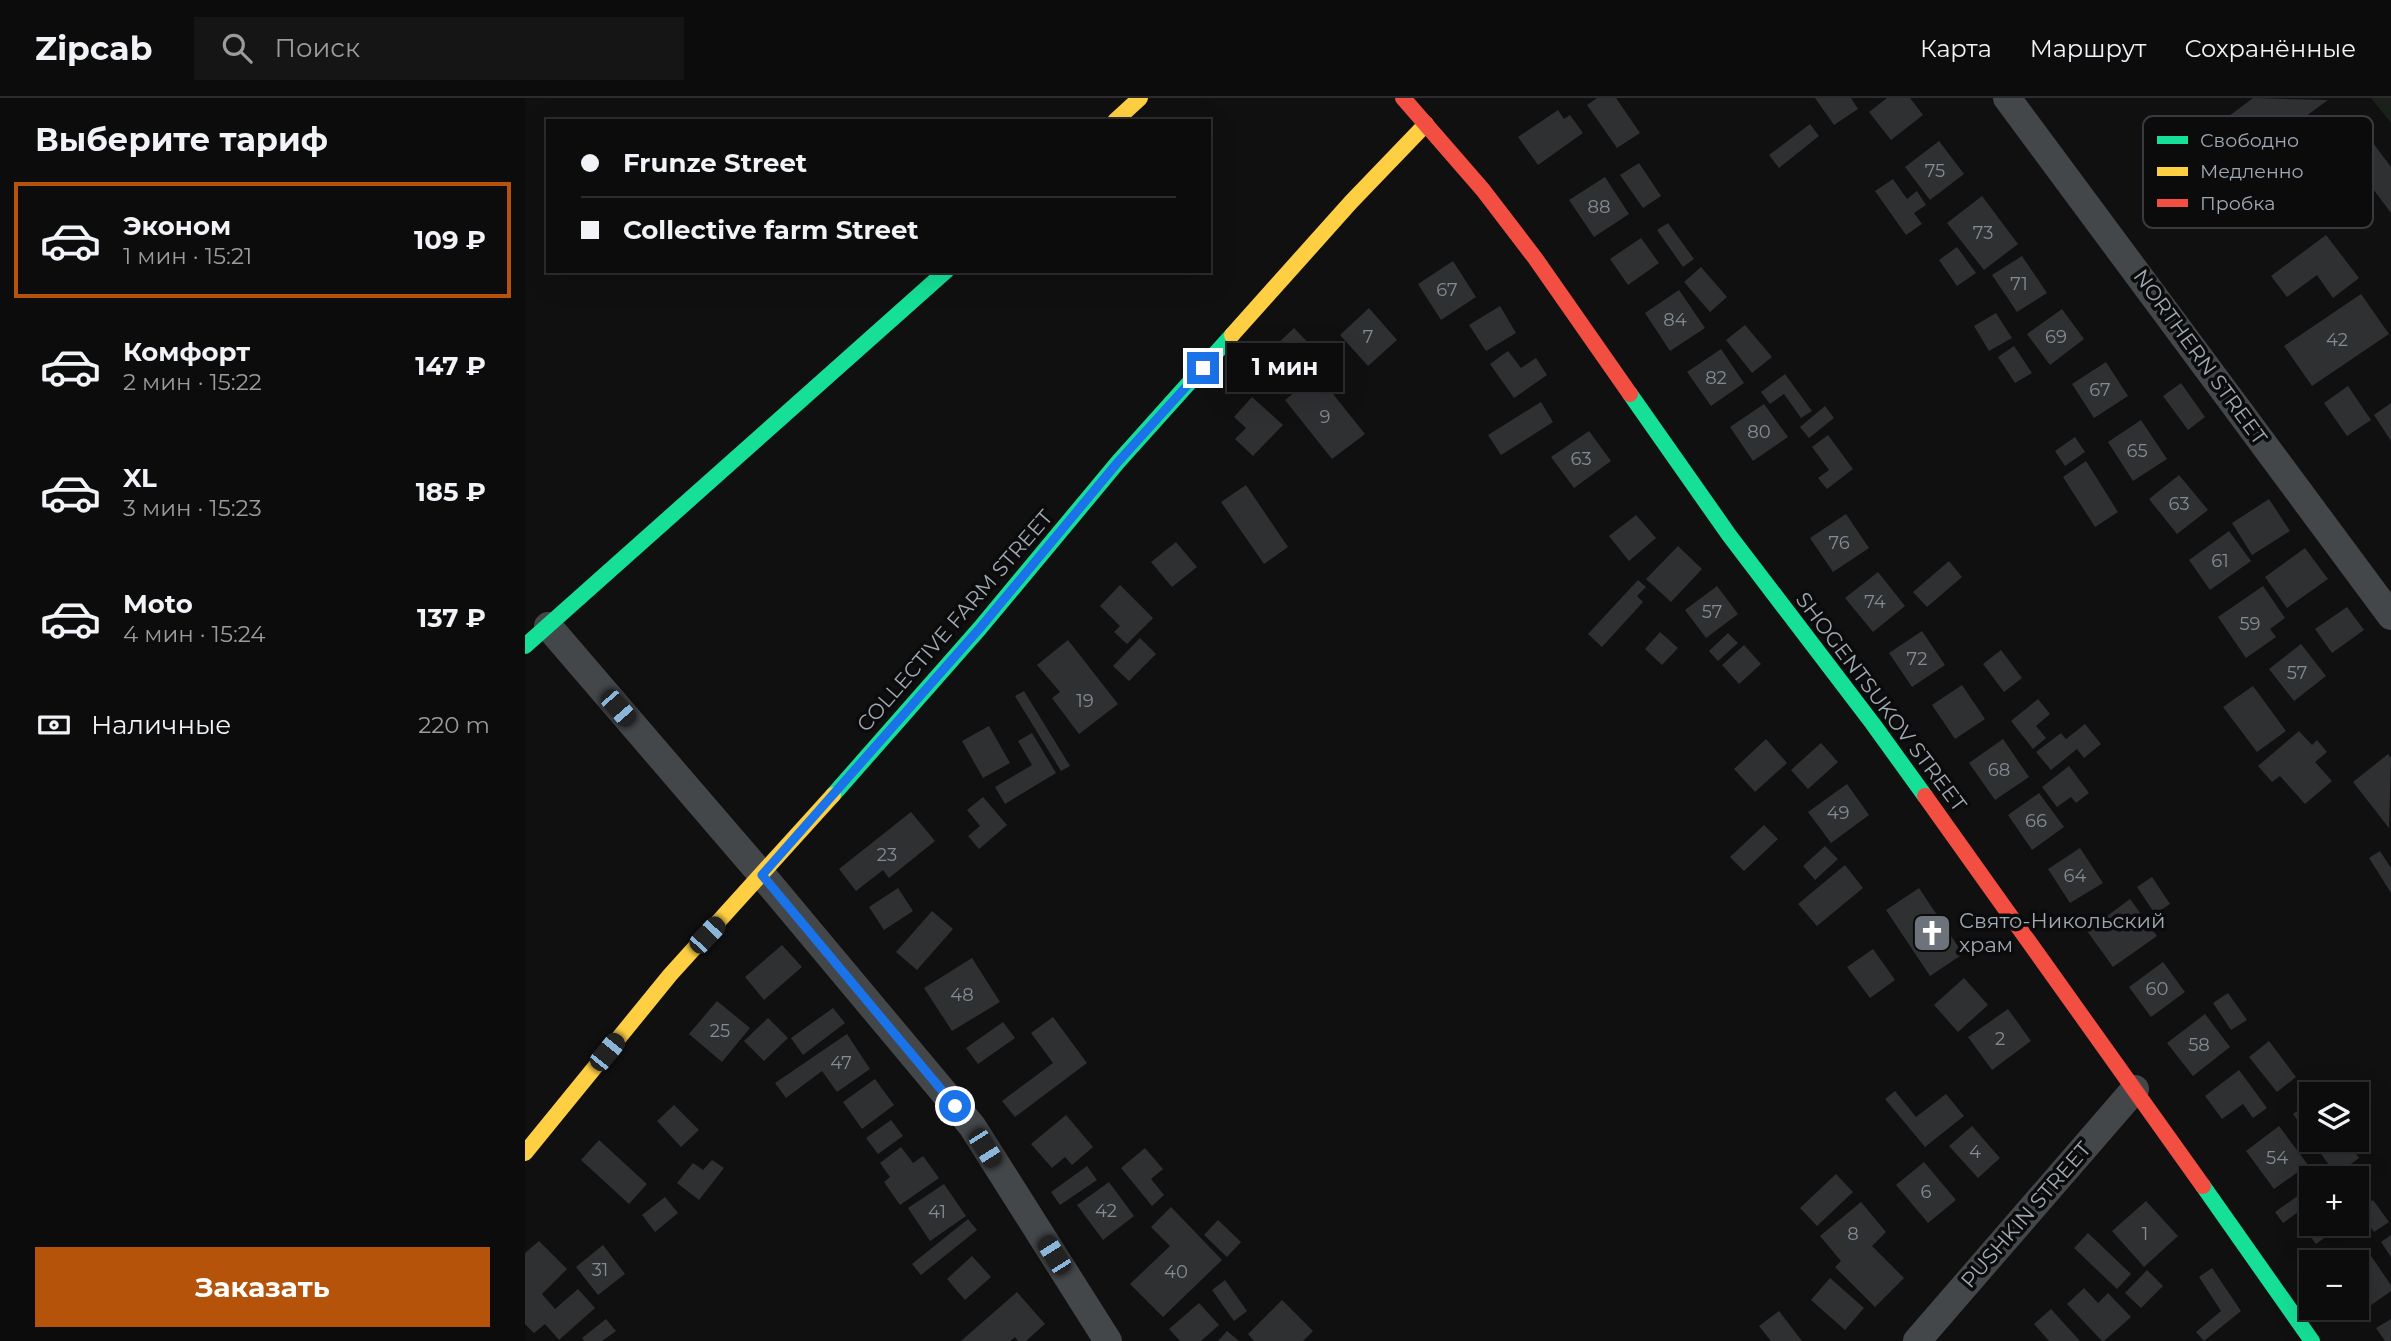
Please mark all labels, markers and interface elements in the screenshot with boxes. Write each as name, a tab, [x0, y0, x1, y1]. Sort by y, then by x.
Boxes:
search box	[194, 17, 684, 80]
text: Zipcab	[35, 28, 152, 68]
icon: search	[218, 29, 256, 67]
text: Поиск	[274, 32, 360, 64]
text: Карта	[1920, 34, 1992, 63]
text: Маршрут	[2030, 34, 2146, 63]
text: Сохранённые	[2184, 34, 2356, 63]
legend	[2143, 116, 2373, 228]
text: Выберите тариф	[35, 120, 328, 159]
text: Свободно	[2200, 129, 2299, 152]
text: Frunze Street	[623, 147, 807, 179]
house number: 75	[1925, 160, 1945, 182]
text: Медленно	[2200, 160, 2304, 183]
text: Пробка	[2200, 192, 2275, 215]
house number: 88	[1588, 196, 1610, 218]
icon: car	[39, 209, 102, 272]
text: Эконом	[123, 210, 231, 242]
text: Collective farm Street	[623, 214, 919, 246]
house number: 73	[1973, 222, 1993, 244]
text: 109 ₽	[414, 224, 486, 256]
text: 1 мин · 15:21	[123, 242, 252, 270]
street label: NORTHERN STREET	[2128, 264, 2272, 449]
house number: 71	[2010, 273, 2028, 295]
house number: 67	[1436, 279, 1458, 301]
house number: 84	[1663, 309, 1687, 331]
house number: 7	[1363, 326, 1373, 348]
house number: 69	[2045, 326, 2067, 348]
house number: 42	[2326, 329, 2348, 351]
icon: car	[39, 335, 102, 398]
text: Комфорт	[123, 336, 250, 368]
callout: 1 мин	[1227, 344, 1343, 392]
text: 147 ₽	[415, 350, 486, 382]
route end	[1187, 352, 1219, 384]
text: 1 мин	[1252, 353, 1318, 381]
house number: 82	[1705, 367, 1727, 389]
text: 2 мин · 15:22	[123, 368, 262, 396]
house number: 67	[2089, 379, 2111, 401]
house number: 9	[1320, 406, 1331, 428]
house number: 80	[1747, 421, 1771, 443]
house number: 65	[2126, 440, 2148, 462]
house number: 63	[1570, 448, 1592, 470]
icon: car	[39, 461, 102, 524]
text: XL	[123, 462, 157, 494]
text: 185 ₽	[416, 476, 486, 508]
house number: 63	[2168, 493, 2190, 515]
text: 3 мин · 15:23	[123, 494, 262, 522]
street label: COLLECTIVE FARM STREET	[852, 505, 1058, 737]
house number: 76	[1828, 532, 1850, 554]
house number: 61	[2211, 550, 2229, 572]
icon: car	[39, 587, 102, 650]
street label: SHOGENTSUKOV STREET	[1791, 587, 1972, 816]
text: Moto	[123, 588, 193, 620]
house number: 74	[1864, 591, 1886, 613]
house number: 57	[1702, 601, 1722, 623]
text: 137 ₽	[417, 602, 486, 634]
house number: 59	[2239, 613, 2261, 635]
text: 4 мин · 15:24	[123, 620, 266, 648]
house number: 72	[1907, 648, 1927, 670]
house number: 57	[2287, 662, 2307, 684]
car	[597, 685, 640, 731]
house number: 19	[1076, 690, 1094, 712]
icon: cash	[35, 706, 73, 744]
text: Наличные	[91, 709, 231, 741]
text: 220 m	[418, 711, 490, 739]
house number: 68	[1988, 759, 2010, 781]
house number: 49	[1827, 802, 1849, 824]
house number: 66	[2025, 810, 2047, 832]
house number: 23	[877, 844, 897, 866]
house number: 64	[2064, 865, 2087, 887]
place label: Свято-Никольский храм	[1959, 908, 2165, 957]
car	[685, 912, 730, 958]
church icon: Свято-Никольский храм	[1911, 912, 1953, 954]
house number: 60	[2146, 978, 2168, 1000]
house number: 48	[950, 984, 974, 1006]
house number: 25	[710, 1020, 730, 1042]
house number: 2	[1995, 1028, 2005, 1050]
car	[586, 1029, 629, 1075]
house number: 58	[2188, 1034, 2210, 1056]
house number: 47	[830, 1052, 852, 1074]
map controls	[2299, 1082, 2369, 1320]
button: layers	[2299, 1082, 2369, 1152]
route start	[939, 1090, 971, 1122]
car	[965, 1125, 1006, 1171]
street label: PUSHKIN STREET	[1955, 1136, 2096, 1293]
house number: 4	[1969, 1141, 1981, 1163]
house number: 54	[2266, 1147, 2288, 1169]
button: +	[2299, 1166, 2369, 1236]
house number: 6	[1921, 1181, 1932, 1203]
house number: 42	[1095, 1200, 1117, 1222]
house number: 41	[928, 1201, 946, 1223]
house number: 8	[1847, 1223, 1859, 1245]
house number: 1	[2142, 1223, 2148, 1245]
car	[1034, 1232, 1075, 1278]
button: Заказать	[35, 1247, 490, 1327]
button: −	[2299, 1250, 2369, 1320]
house number: 31	[592, 1259, 608, 1281]
house number: 40	[1164, 1261, 1188, 1283]

